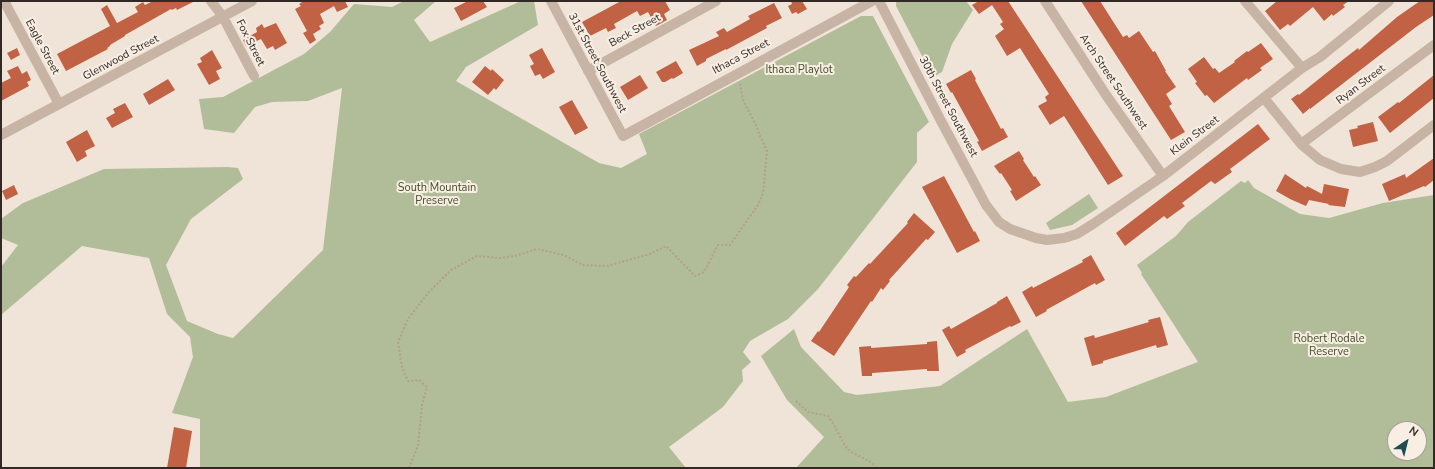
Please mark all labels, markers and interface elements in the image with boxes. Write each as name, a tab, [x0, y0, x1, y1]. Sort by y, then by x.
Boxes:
street label: 31st Street Southwest	[565, 11, 629, 115]
street label: Beck Street	[607, 11, 663, 51]
street label: Eagle Street	[22, 17, 62, 77]
street label: Fox Street	[233, 18, 267, 68]
street label: Glenwood Street	[81, 32, 161, 84]
street label: Arch Street Southwest	[1076, 32, 1150, 132]
street label: Ithaca Street	[710, 37, 772, 77]
street label: 30th Street Southwest	[916, 54, 980, 160]
street label: Ryan Street	[1334, 62, 1388, 108]
park label: Ithaca Playlot	[765, 63, 833, 77]
street label: Klein Street	[1168, 113, 1222, 159]
park label: South Mountain Preserve	[398, 181, 476, 207]
park label: Robert Rodale Reserve	[1293, 332, 1365, 358]
north arrow	[1387, 421, 1427, 461]
text: N	[1406, 423, 1421, 440]

